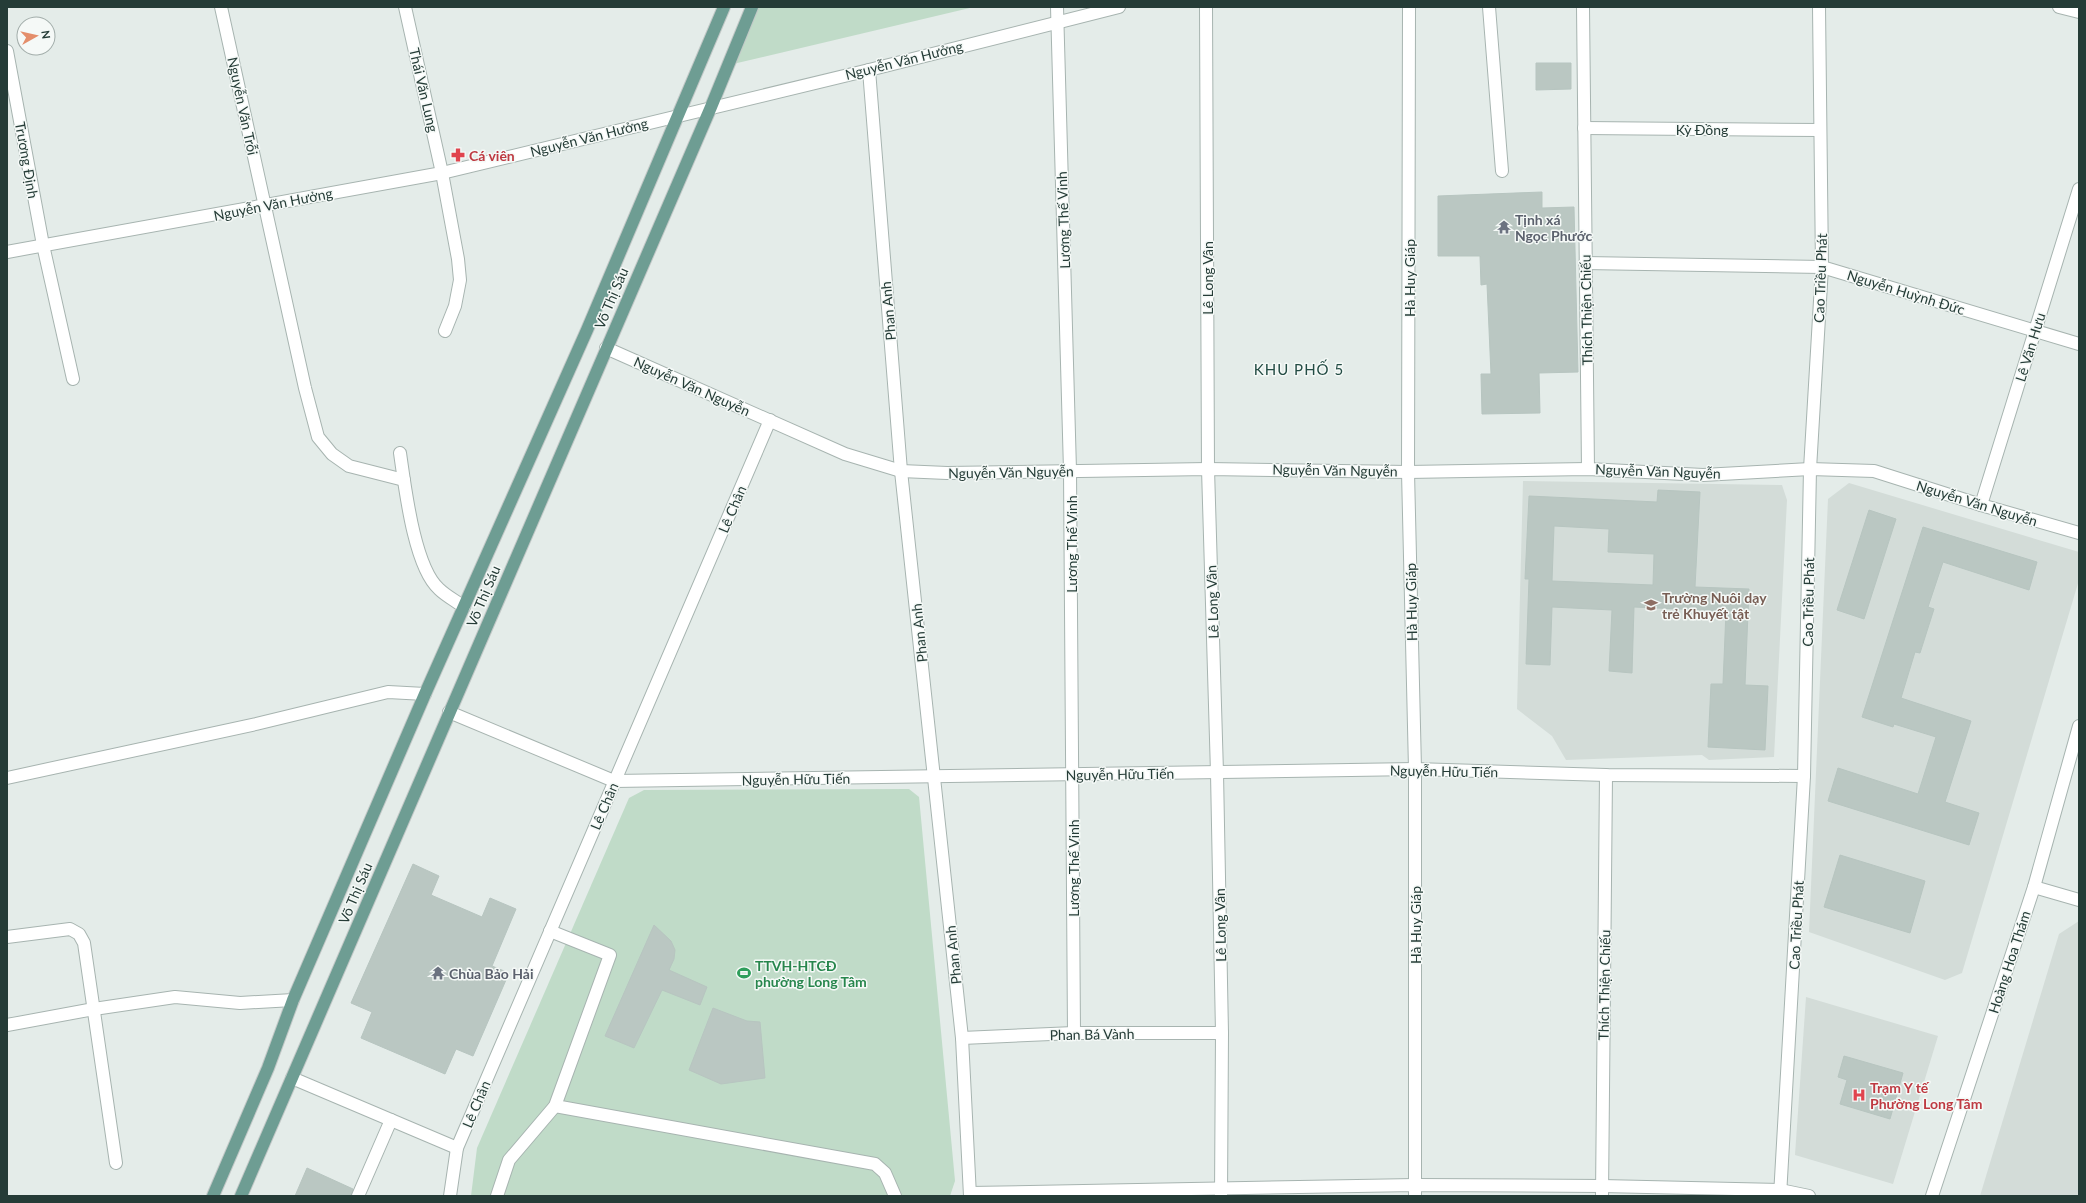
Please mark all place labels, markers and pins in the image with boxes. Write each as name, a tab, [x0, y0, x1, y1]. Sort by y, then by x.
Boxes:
pharmacy icon: Cá viên	[450, 147, 466, 163]
place label: Cá viên	[469, 147, 515, 164]
place label: Tịnh xá Ngọc Phước	[1515, 211, 1592, 244]
temple icon: Tịnh xá Ngọc Phước	[1496, 219, 1512, 235]
place label: Trường Nuôi dạy trẻ Khuyết tật	[1662, 589, 1767, 622]
school or university icon: Trường Nuôi dạy trẻ Khuyết tật	[1643, 597, 1659, 613]
place label: TTVH-HTCĐ phường Long Tâm	[755, 957, 867, 990]
temple icon: Chùa Bảo Hải	[430, 965, 446, 981]
place label: Chùa Bảo Hải	[449, 965, 533, 982]
sports icon: TTVH-HTCĐ phường Long Tâm	[736, 965, 752, 981]
place label: Trạm Y tế Phường Long Tâm	[1870, 1079, 1982, 1112]
hospital icon: Trạm Y tế Phường Long Tâm	[1851, 1087, 1867, 1103]

